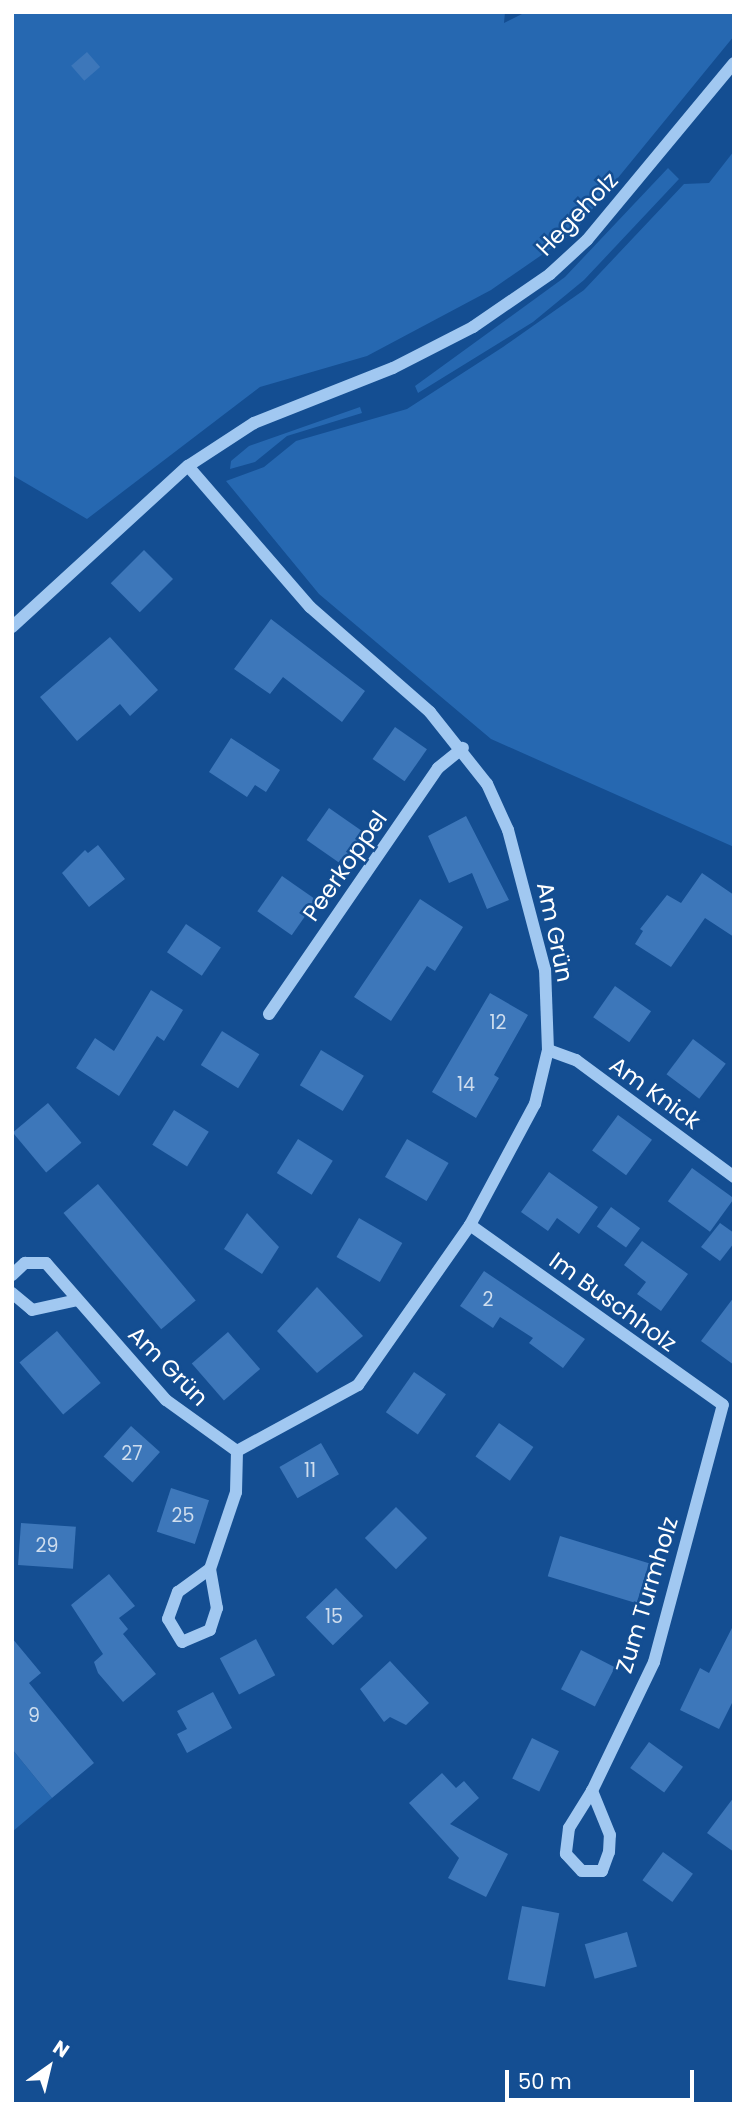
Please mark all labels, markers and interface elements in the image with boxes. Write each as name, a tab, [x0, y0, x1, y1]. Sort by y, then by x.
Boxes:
street label: Hegeholz	[530, 166, 624, 262]
street label: Peerkoppel	[297, 806, 393, 926]
street label: Am Grün	[531, 880, 579, 984]
house number: 12	[489, 1012, 507, 1034]
street label: Am Knick	[604, 1051, 706, 1135]
house number: 14	[457, 1074, 475, 1096]
street label: Im Buschholz	[544, 1247, 682, 1357]
house number: 2	[483, 1289, 493, 1311]
street label: Am Grün	[122, 1320, 214, 1412]
house number: 27	[121, 1443, 143, 1465]
house number: 11	[304, 1460, 316, 1482]
house number: 25	[172, 1505, 194, 1527]
street label: Zum Turmholz	[610, 1514, 684, 1676]
house number: 29	[36, 1535, 58, 1557]
house number: 15	[325, 1606, 343, 1628]
house number: 9	[28, 1705, 40, 1727]
north arrow	[14, 2032, 84, 2102]
text: N	[48, 2034, 74, 2064]
scale bar	[508, 2056, 697, 2100]
text: 50 m	[518, 2067, 572, 2096]

